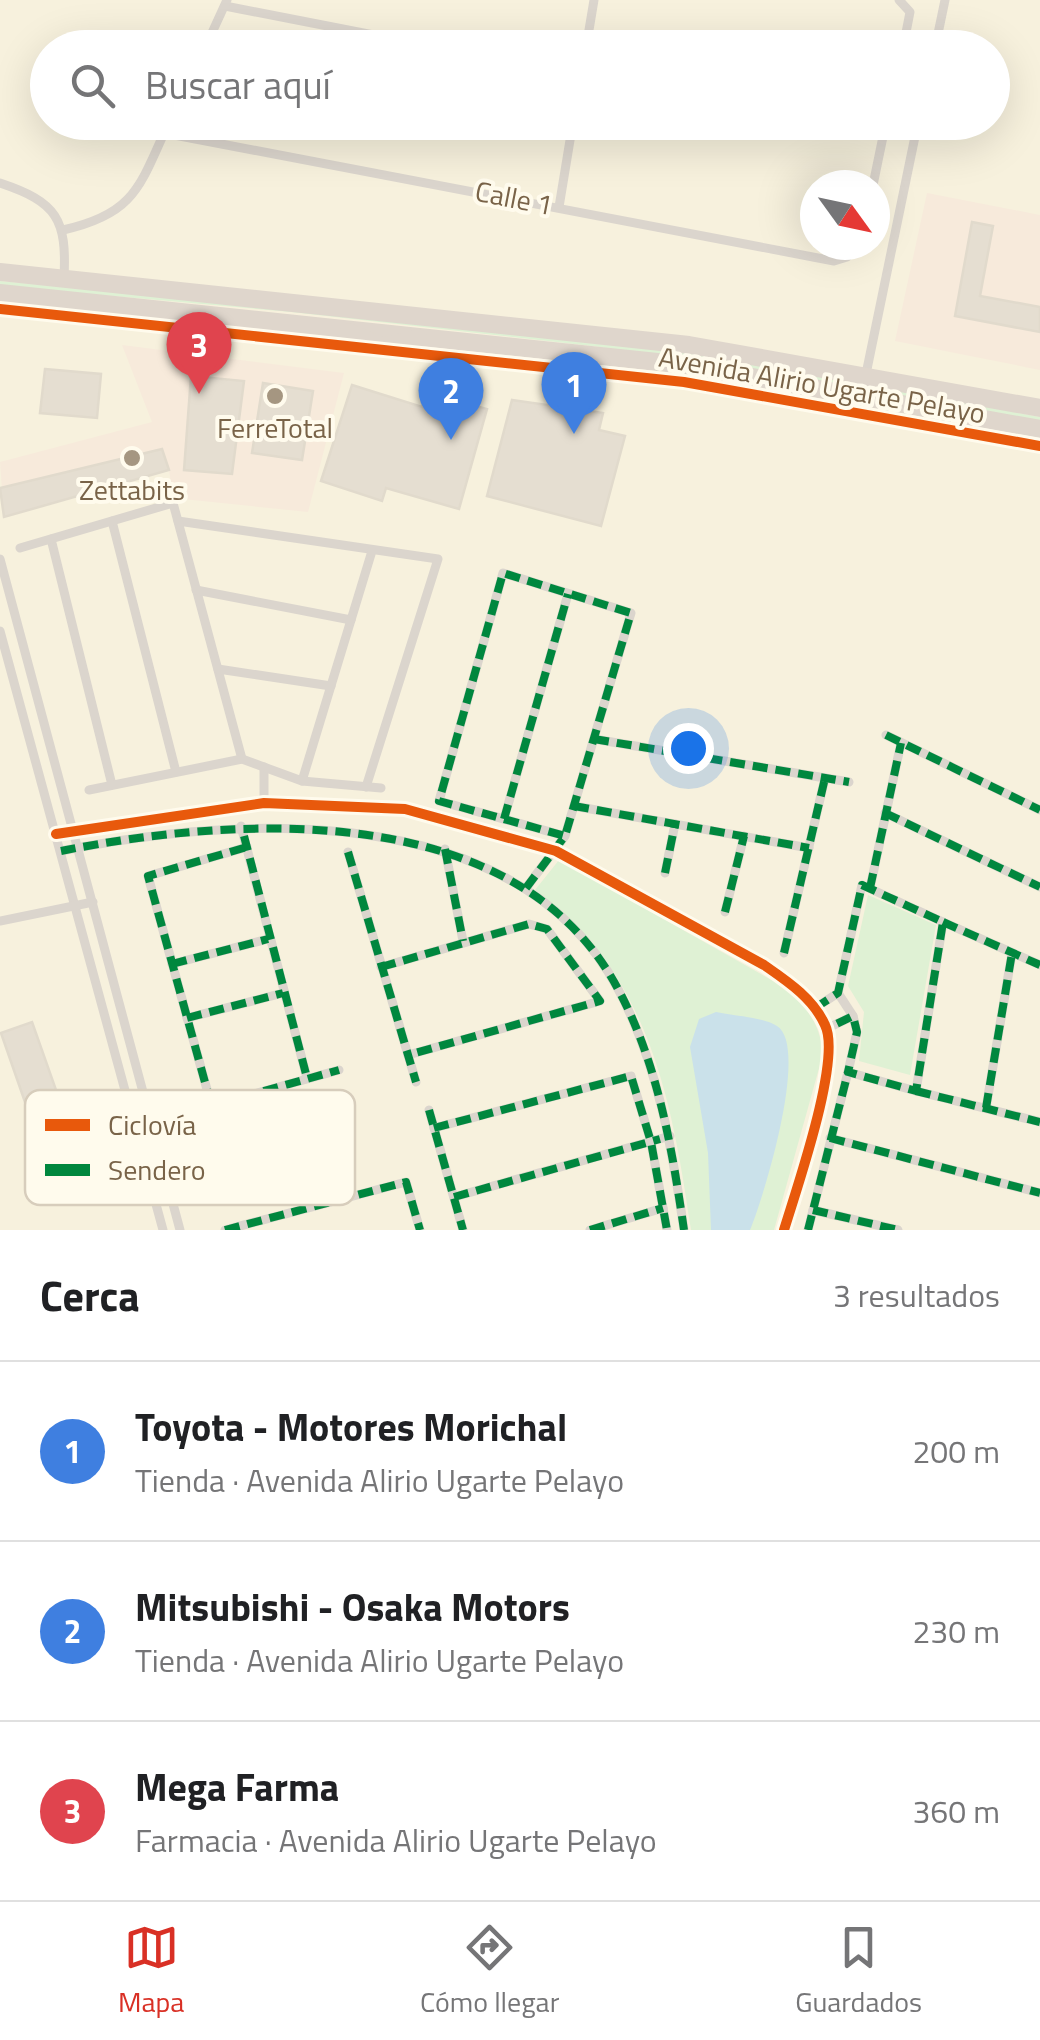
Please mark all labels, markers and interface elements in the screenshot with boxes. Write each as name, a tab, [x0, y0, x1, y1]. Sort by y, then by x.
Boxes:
search box	[30, 30, 1010, 140]
text: Buscar aquí	[145, 56, 331, 114]
icon: search	[65, 58, 120, 113]
street label: Calle 1	[472, 169, 557, 226]
north arrow	[800, 170, 890, 260]
pin: 3	[166, 312, 232, 394]
street label: Avenida Alirio Ugarte Pelayo	[655, 335, 989, 434]
pin: 1	[542, 352, 606, 434]
pin: 2	[418, 358, 484, 440]
marker: FerreTotal	[264, 385, 286, 407]
place label: FerreTotal	[217, 406, 333, 449]
marker: Zettabits	[121, 447, 143, 469]
place label: Zettabits	[79, 468, 185, 511]
your location	[663, 723, 714, 774]
legend	[25, 1090, 355, 1205]
text: Ciclovía	[108, 1103, 196, 1146]
text: Sendero	[108, 1148, 206, 1191]
text: Cerca	[40, 1263, 140, 1327]
text: 3 resultados	[833, 1271, 1000, 1319]
text: Toyota - Motores Morichal	[135, 1398, 567, 1456]
text: 1	[64, 1427, 81, 1475]
text: 200 m	[912, 1427, 1000, 1475]
text: Tienda · Avenida Alirio Ugarte Pelayo	[135, 1456, 624, 1504]
text: Mitsubishi - Osaka Motors	[135, 1578, 570, 1636]
text: 2	[64, 1607, 81, 1655]
text: 230 m	[912, 1607, 1000, 1655]
text: Tienda · Avenida Alirio Ugarte Pelayo	[135, 1636, 624, 1684]
text: Mega Farma	[135, 1758, 339, 1816]
text: 3	[64, 1787, 81, 1835]
text: 360 m	[912, 1787, 1000, 1835]
text: Farmacia · Avenida Alirio Ugarte Pelayo	[135, 1816, 657, 1864]
tab: Mapa	[118, 1920, 184, 2023]
tab: Cómo llegar	[420, 1920, 559, 2023]
tab: Guardados	[795, 1920, 922, 2023]

